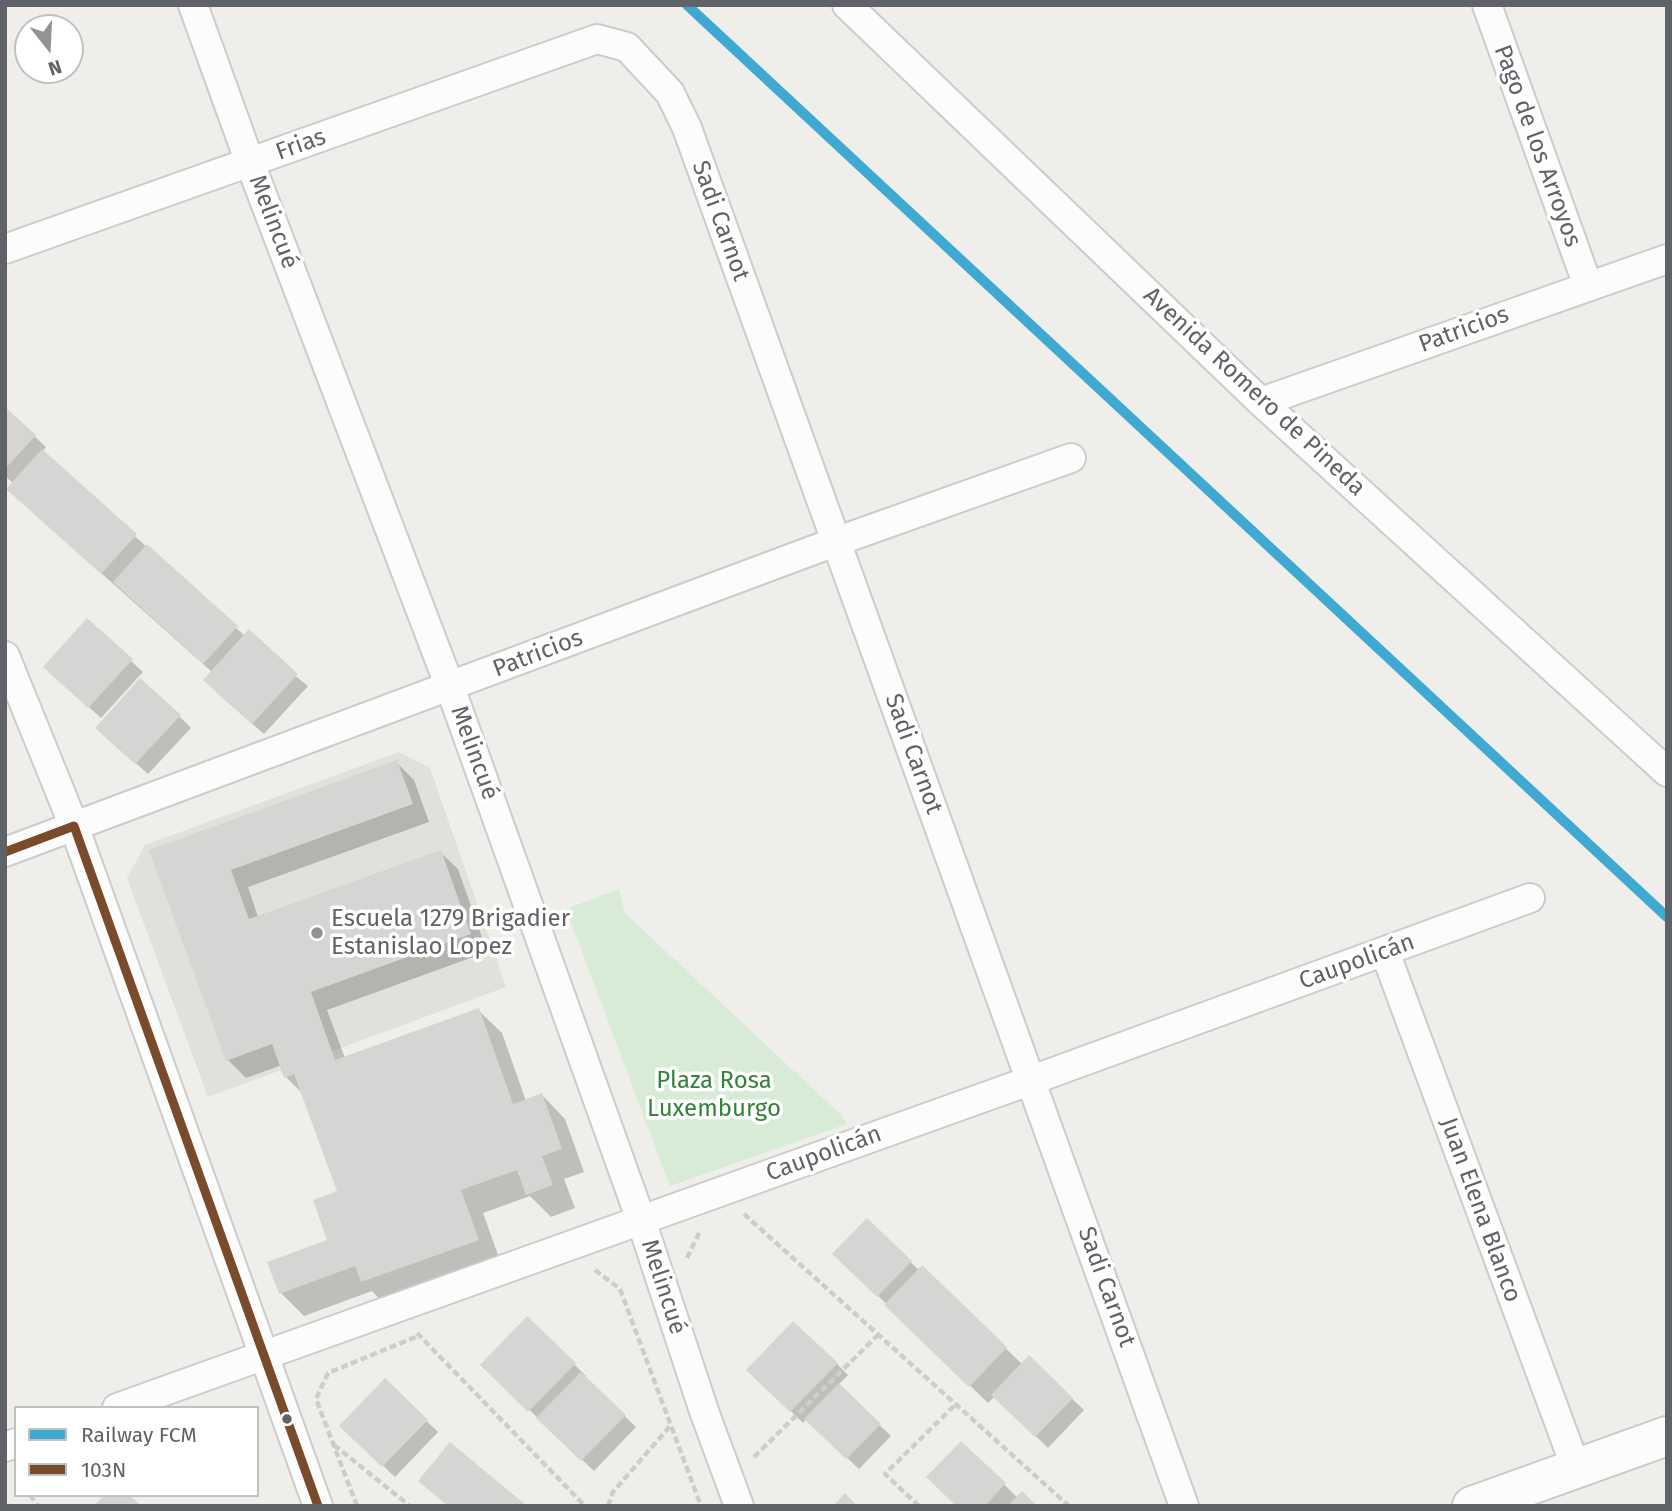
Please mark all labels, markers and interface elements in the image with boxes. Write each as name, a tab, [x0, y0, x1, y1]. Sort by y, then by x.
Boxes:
north arrow	[14, 14, 84, 84]
street label: Pago de los Arroyos	[1487, 41, 1587, 251]
text: N	[45, 55, 65, 80]
street label: Frias	[272, 123, 330, 167]
street label: Sadi Carnot	[685, 157, 755, 285]
street label: Melincué	[242, 171, 304, 273]
street label: Avenida Romero de Pineda	[1137, 282, 1371, 502]
street label: Patricios	[1415, 300, 1513, 360]
street label: Patricios	[489, 624, 587, 684]
street label: Sadi Carnot	[878, 690, 948, 818]
street label: Melincué	[444, 702, 504, 804]
place label: Escuela 1279 Brigadier Estanislao Lopez	[331, 905, 570, 961]
marker: Escuela 1279 Brigadier Estanislao Lopez	[309, 925, 325, 941]
street label: Caupolicán	[1295, 928, 1419, 996]
park label: Plaza Rosa Luxemburgo	[647, 1067, 781, 1123]
street label: Juan Elena Blanco	[1433, 1114, 1527, 1306]
street label: Caupolicán	[762, 1120, 886, 1188]
street label: Sadi Carnot	[1071, 1223, 1141, 1351]
street label: Melincué	[634, 1236, 692, 1338]
legend	[14, 1406, 259, 1497]
unlabelled marker	[280, 1412, 294, 1426]
text: Railway FCM	[81, 1422, 197, 1448]
text: 103N	[81, 1457, 126, 1483]

